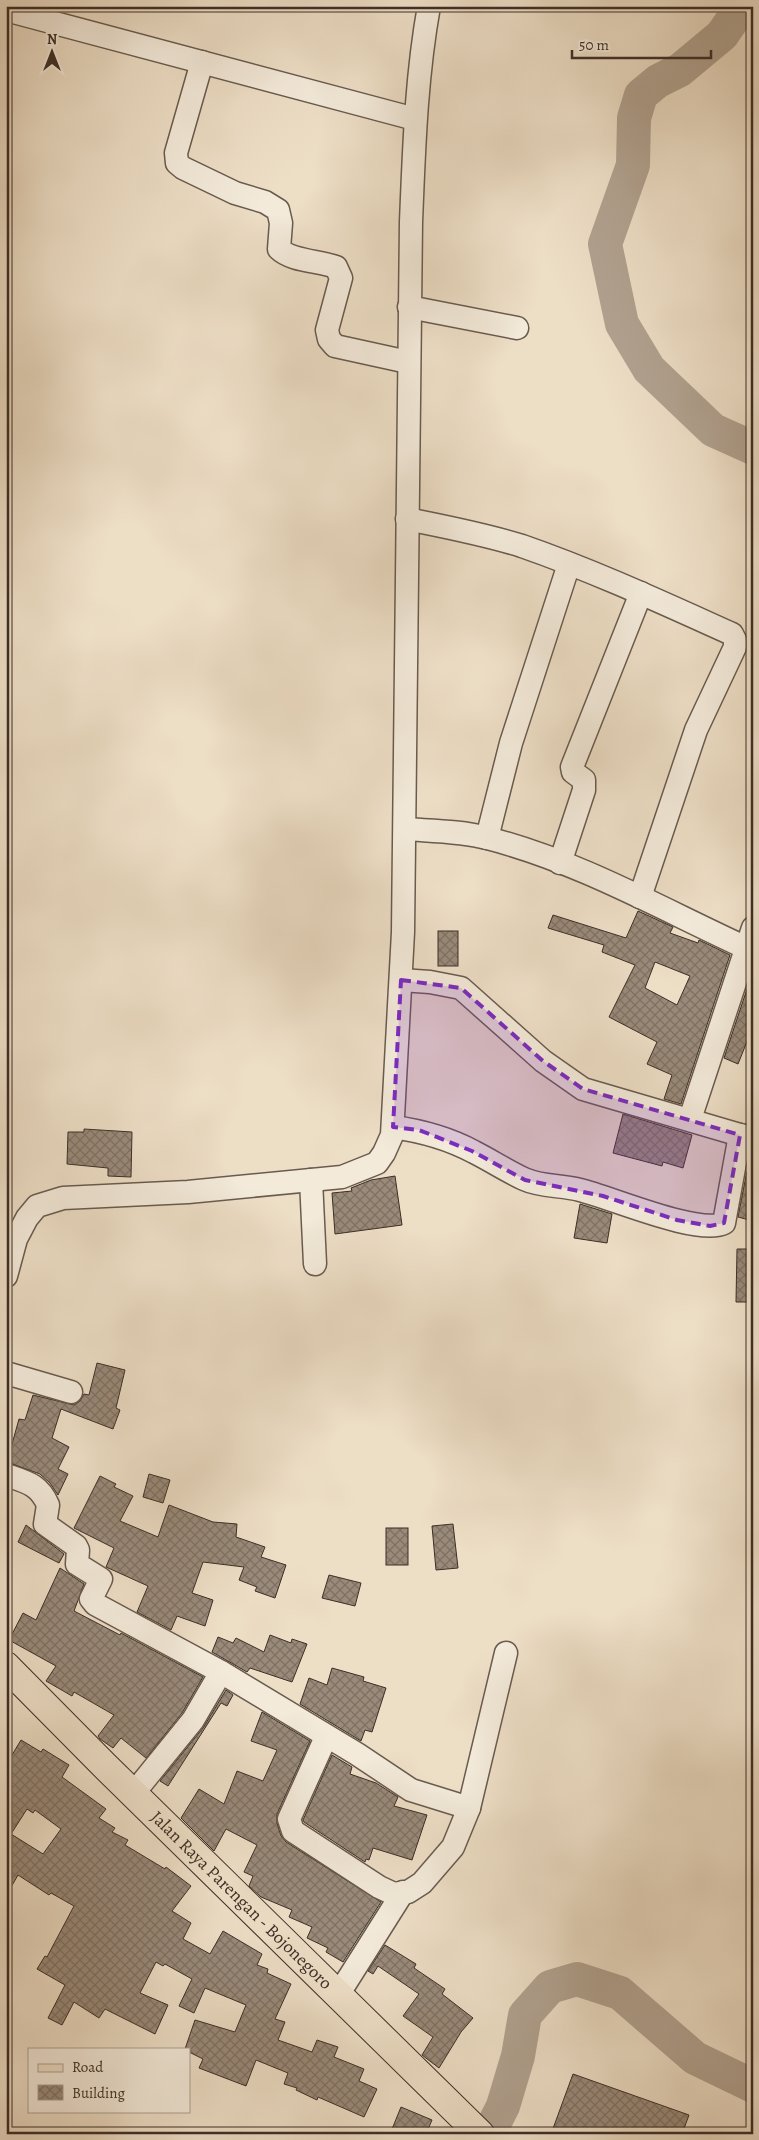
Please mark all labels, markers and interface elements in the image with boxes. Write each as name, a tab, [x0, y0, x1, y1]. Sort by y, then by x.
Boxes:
north arrow	[28, 28, 78, 78]
scale bar	[572, 28, 710, 60]
text: N	[47, 30, 57, 49]
text: 50 m	[579, 35, 609, 55]
street label: Jalan Raya Parengan - Bojonegoro	[145, 1805, 338, 1995]
legend	[28, 2048, 190, 2112]
text: Road	[72, 2057, 104, 2077]
text: Building	[72, 2083, 125, 2103]

